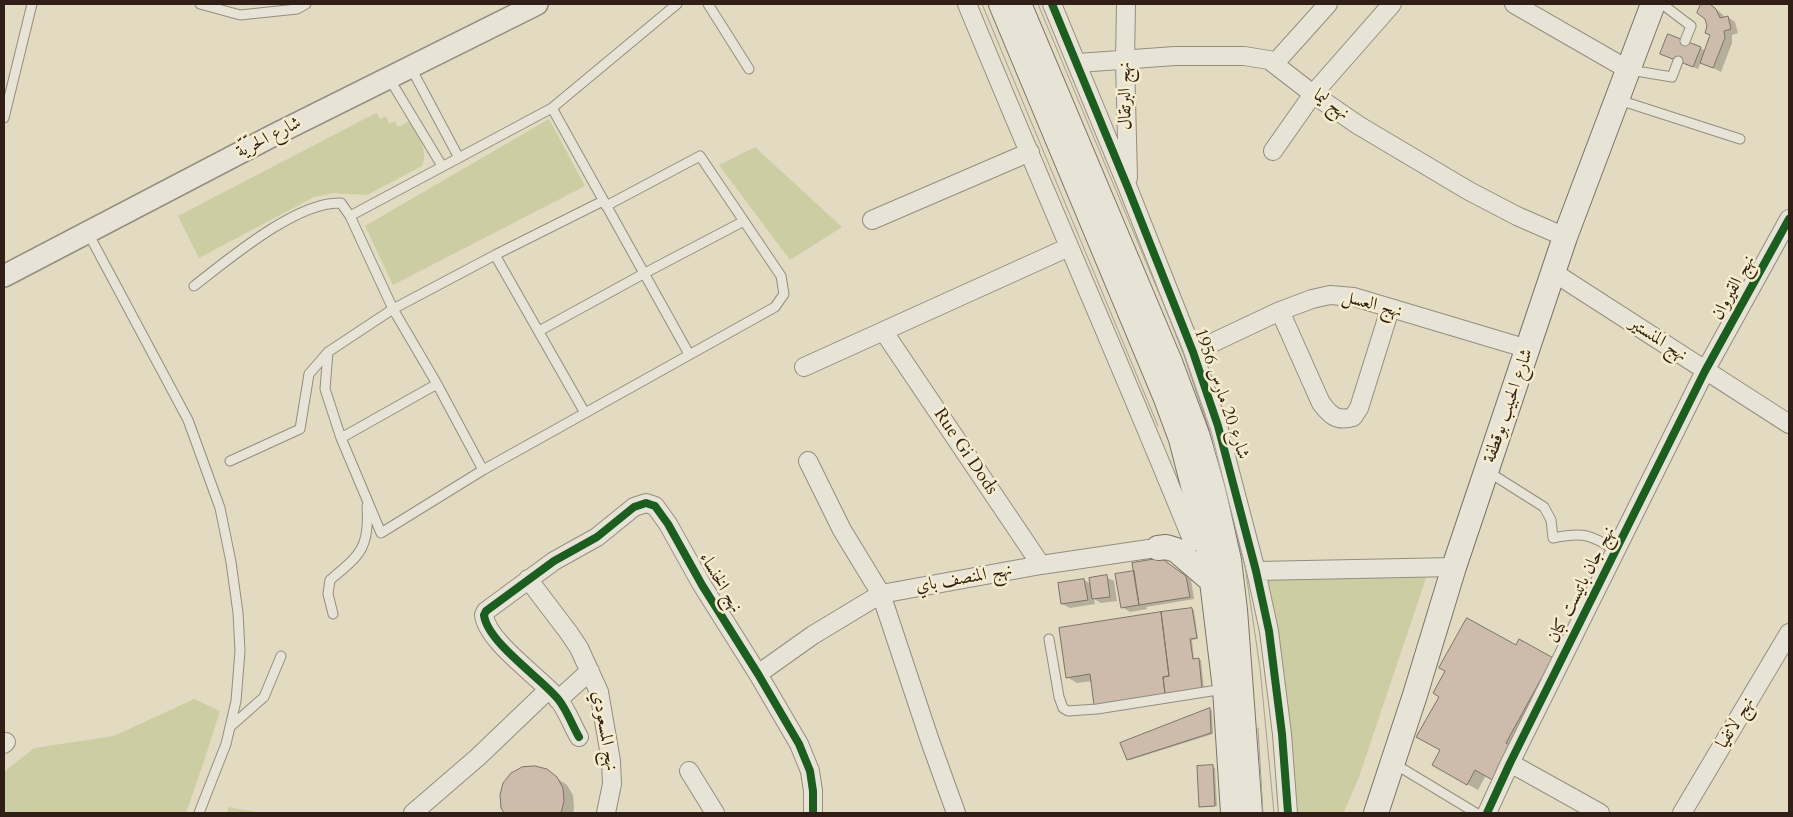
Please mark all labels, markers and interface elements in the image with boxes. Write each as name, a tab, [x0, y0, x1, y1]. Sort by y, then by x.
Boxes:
street label: نهج البرتقال	[1115, 62, 1137, 130]
street label: نهج ليما	[1309, 85, 1353, 125]
street label: شارع الحرّيّة	[233, 112, 305, 164]
street label: نهج القيروان	[1707, 252, 1761, 324]
street label: نهج العسل	[1340, 287, 1404, 323]
street label: نهج المنستير	[1625, 313, 1691, 367]
street label: شارع 20 مارس 1956	[1188, 326, 1254, 462]
street label: شارع الحبيب بوقطفة	[1479, 346, 1539, 466]
street label: Rue Gi Dods	[928, 405, 1002, 499]
street label: نهج جان باتيست كبان	[1543, 523, 1621, 647]
street label: نهج الخنساء	[694, 549, 746, 617]
street label: نهج المنصف باي	[914, 560, 1014, 598]
street label: نهج المسعودي	[586, 689, 622, 773]
street label: نهج لاتفيا	[1712, 693, 1760, 753]

